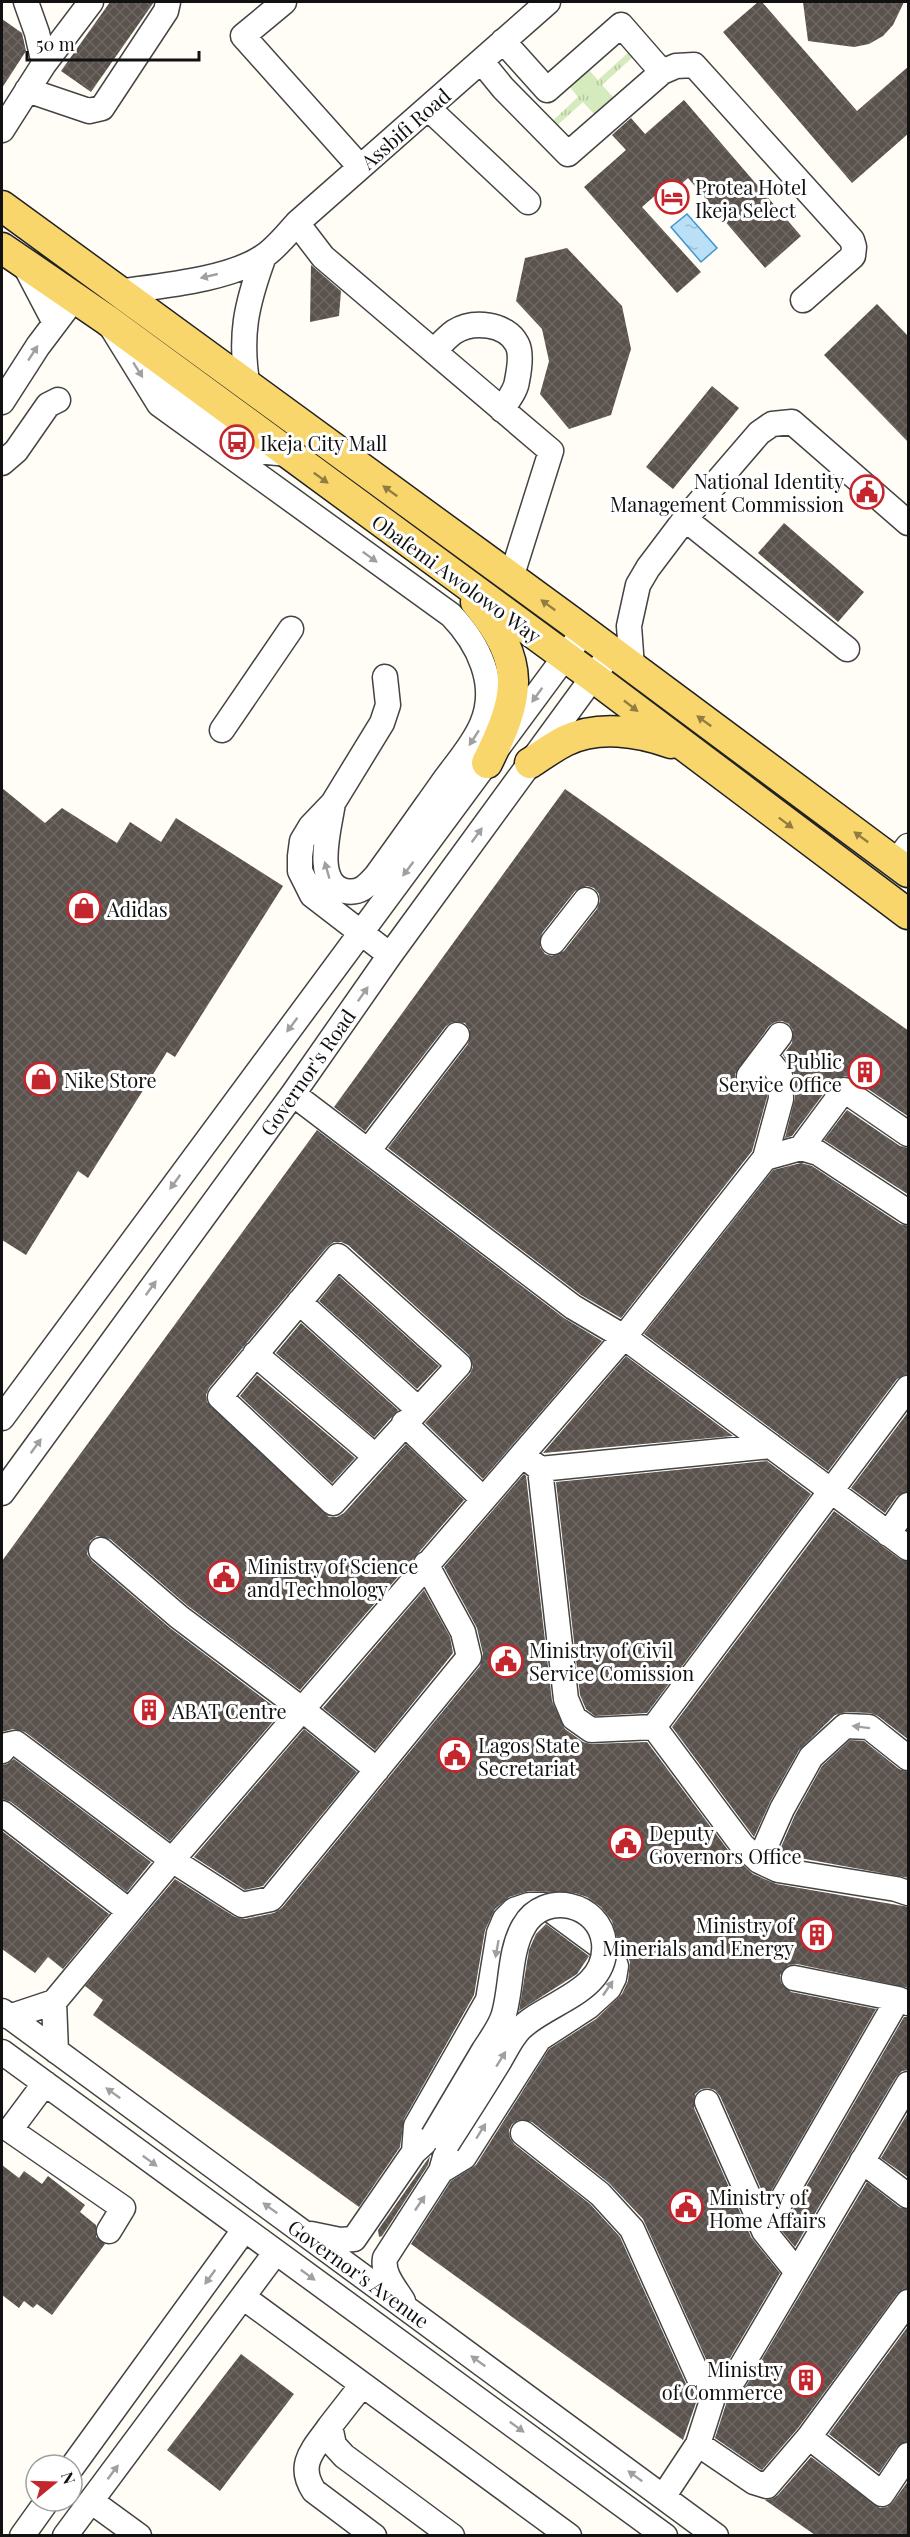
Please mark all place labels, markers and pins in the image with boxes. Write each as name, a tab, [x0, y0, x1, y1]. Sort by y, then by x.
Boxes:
place label: Protea Hotel Ikeja Select	[695, 173, 807, 223]
hotel icon: Protea Hotel Ikeja Select	[654, 179, 690, 215]
bus stop icon: Ikeja City Mall	[219, 424, 255, 460]
place label: Ikeja City Mall	[260, 429, 388, 456]
place label: National Identity Management Commission	[610, 467, 844, 517]
public building icon: National Identity Management Commission	[849, 474, 885, 510]
shop icon: Adidas	[66, 890, 102, 926]
place label: Adidas	[106, 895, 168, 922]
place label: Public Service Office	[718, 1047, 842, 1097]
building icon: Public Service Office	[847, 1054, 883, 1090]
shop icon: Nike Store	[23, 1061, 59, 1097]
place label: Nike Store	[64, 1066, 157, 1093]
place label: Ministry of Science and Technology	[247, 1552, 418, 1602]
public building icon: Ministry of Science and Technology	[206, 1559, 242, 1595]
place label: Ministry of Civil Service Comission	[529, 1636, 694, 1686]
public building icon: Ministry of Civil Service Comission	[488, 1643, 524, 1679]
building icon: ABAT Centre	[131, 1692, 167, 1728]
place label: ABAT Centre	[171, 1697, 287, 1724]
place label: Lagos State Secretariat	[478, 1731, 580, 1781]
public building icon: Lagos State Secretariat	[437, 1737, 473, 1773]
place label: Deputy Governors Office	[649, 1819, 802, 1869]
public building icon: Deputy Governors Office	[608, 1825, 644, 1861]
place label: Ministry of Minerials and Energy	[602, 1911, 795, 1961]
building icon: Ministry of Minerials and Energy	[799, 1917, 835, 1953]
place label: Ministry of Home Affairs	[709, 2183, 826, 2233]
public building icon: Ministry of Home Affairs	[668, 2189, 704, 2225]
place label: Ministry of Commerce	[662, 2355, 783, 2405]
building icon: Ministry of Commerce	[788, 2362, 824, 2398]

